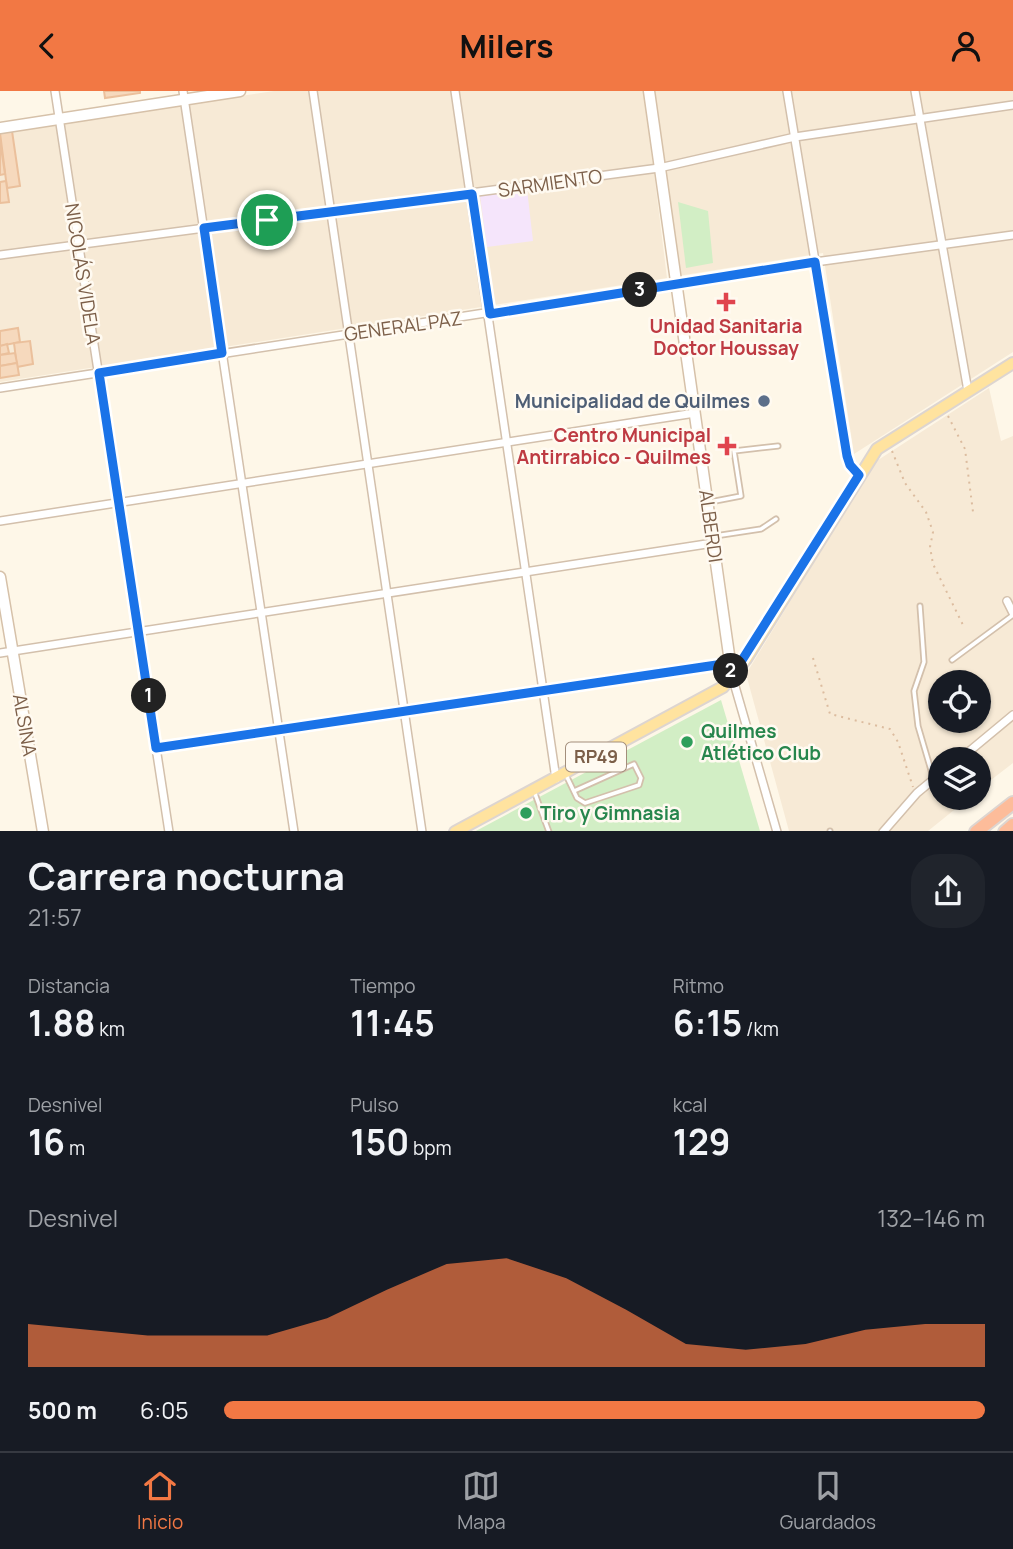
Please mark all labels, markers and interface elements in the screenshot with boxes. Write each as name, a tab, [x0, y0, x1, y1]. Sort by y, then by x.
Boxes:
text: Milers	[459, 24, 554, 68]
icon: back	[28, 27, 66, 65]
icon: person	[947, 27, 985, 65]
street label: SARMIENTO	[496, 163, 604, 203]
pin	[237, 190, 297, 250]
street label: NICOLÁS VIDELA	[59, 201, 107, 347]
icon: arrive	[248, 201, 286, 239]
pin: 3	[622, 273, 658, 307]
text: 3	[634, 276, 645, 302]
marker: Unidad Sanitaria Doctor Houssay	[716, 292, 736, 312]
street label: GENERAL PAZ	[342, 305, 464, 347]
place label: Unidad Sanitaria Doctor Houssay	[650, 313, 802, 361]
place label: Municipalidad de Quilmes	[515, 388, 750, 414]
marker: Municipalidad de Quilmes	[756, 393, 772, 409]
place label: Centro Municipal Antirrabico - Quilmes	[517, 422, 711, 470]
marker: Centro Municipal Antirrabico - Quilmes	[717, 436, 737, 456]
street label: ALBERDI	[693, 488, 729, 564]
pin: 2	[714, 653, 748, 689]
text: 2	[725, 657, 736, 683]
map controls	[928, 670, 991, 810]
button: locate	[928, 670, 991, 733]
pin: 1	[132, 679, 166, 713]
text: 1	[144, 682, 153, 708]
street label: ALSINA	[7, 692, 43, 758]
place label: Quilmes Atlético Club	[701, 718, 821, 766]
marker: Quilmes Atlético Club	[679, 734, 695, 750]
road number: RP49	[566, 743, 626, 771]
button: layers	[928, 747, 991, 810]
place label: Tiro y Gimnasia	[540, 800, 680, 826]
marker: Tiro y Gimnasia	[518, 805, 534, 821]
text: Carrera nocturna	[28, 849, 345, 901]
button: share	[911, 854, 985, 928]
text: 21:57	[28, 901, 82, 933]
text: Distancia	[28, 973, 110, 999]
text: Tiempo	[350, 973, 416, 999]
text: Ritmo	[673, 973, 724, 999]
text: 1.88	[28, 999, 95, 1047]
text: 11:45	[350, 999, 435, 1047]
text: 6:15	[673, 999, 742, 1047]
text: km	[95, 1016, 125, 1042]
text: /km	[742, 1016, 779, 1042]
text: Desnivel	[28, 1092, 102, 1118]
text: Pulso	[350, 1092, 399, 1118]
text: kcal	[673, 1092, 707, 1118]
text: 16	[28, 1118, 65, 1166]
text: 150	[350, 1118, 409, 1166]
text: 129	[673, 1118, 731, 1166]
text: m	[65, 1135, 85, 1161]
text: bpm	[409, 1135, 452, 1161]
text: Desnivel	[28, 1202, 118, 1234]
text: 132–146 m	[877, 1202, 985, 1234]
text: 500 m	[28, 1394, 97, 1426]
text: 6:05	[140, 1394, 188, 1426]
tab: Inicio	[137, 1467, 183, 1535]
tab: Mapa	[457, 1467, 506, 1535]
tab: Guardados	[780, 1467, 876, 1535]

